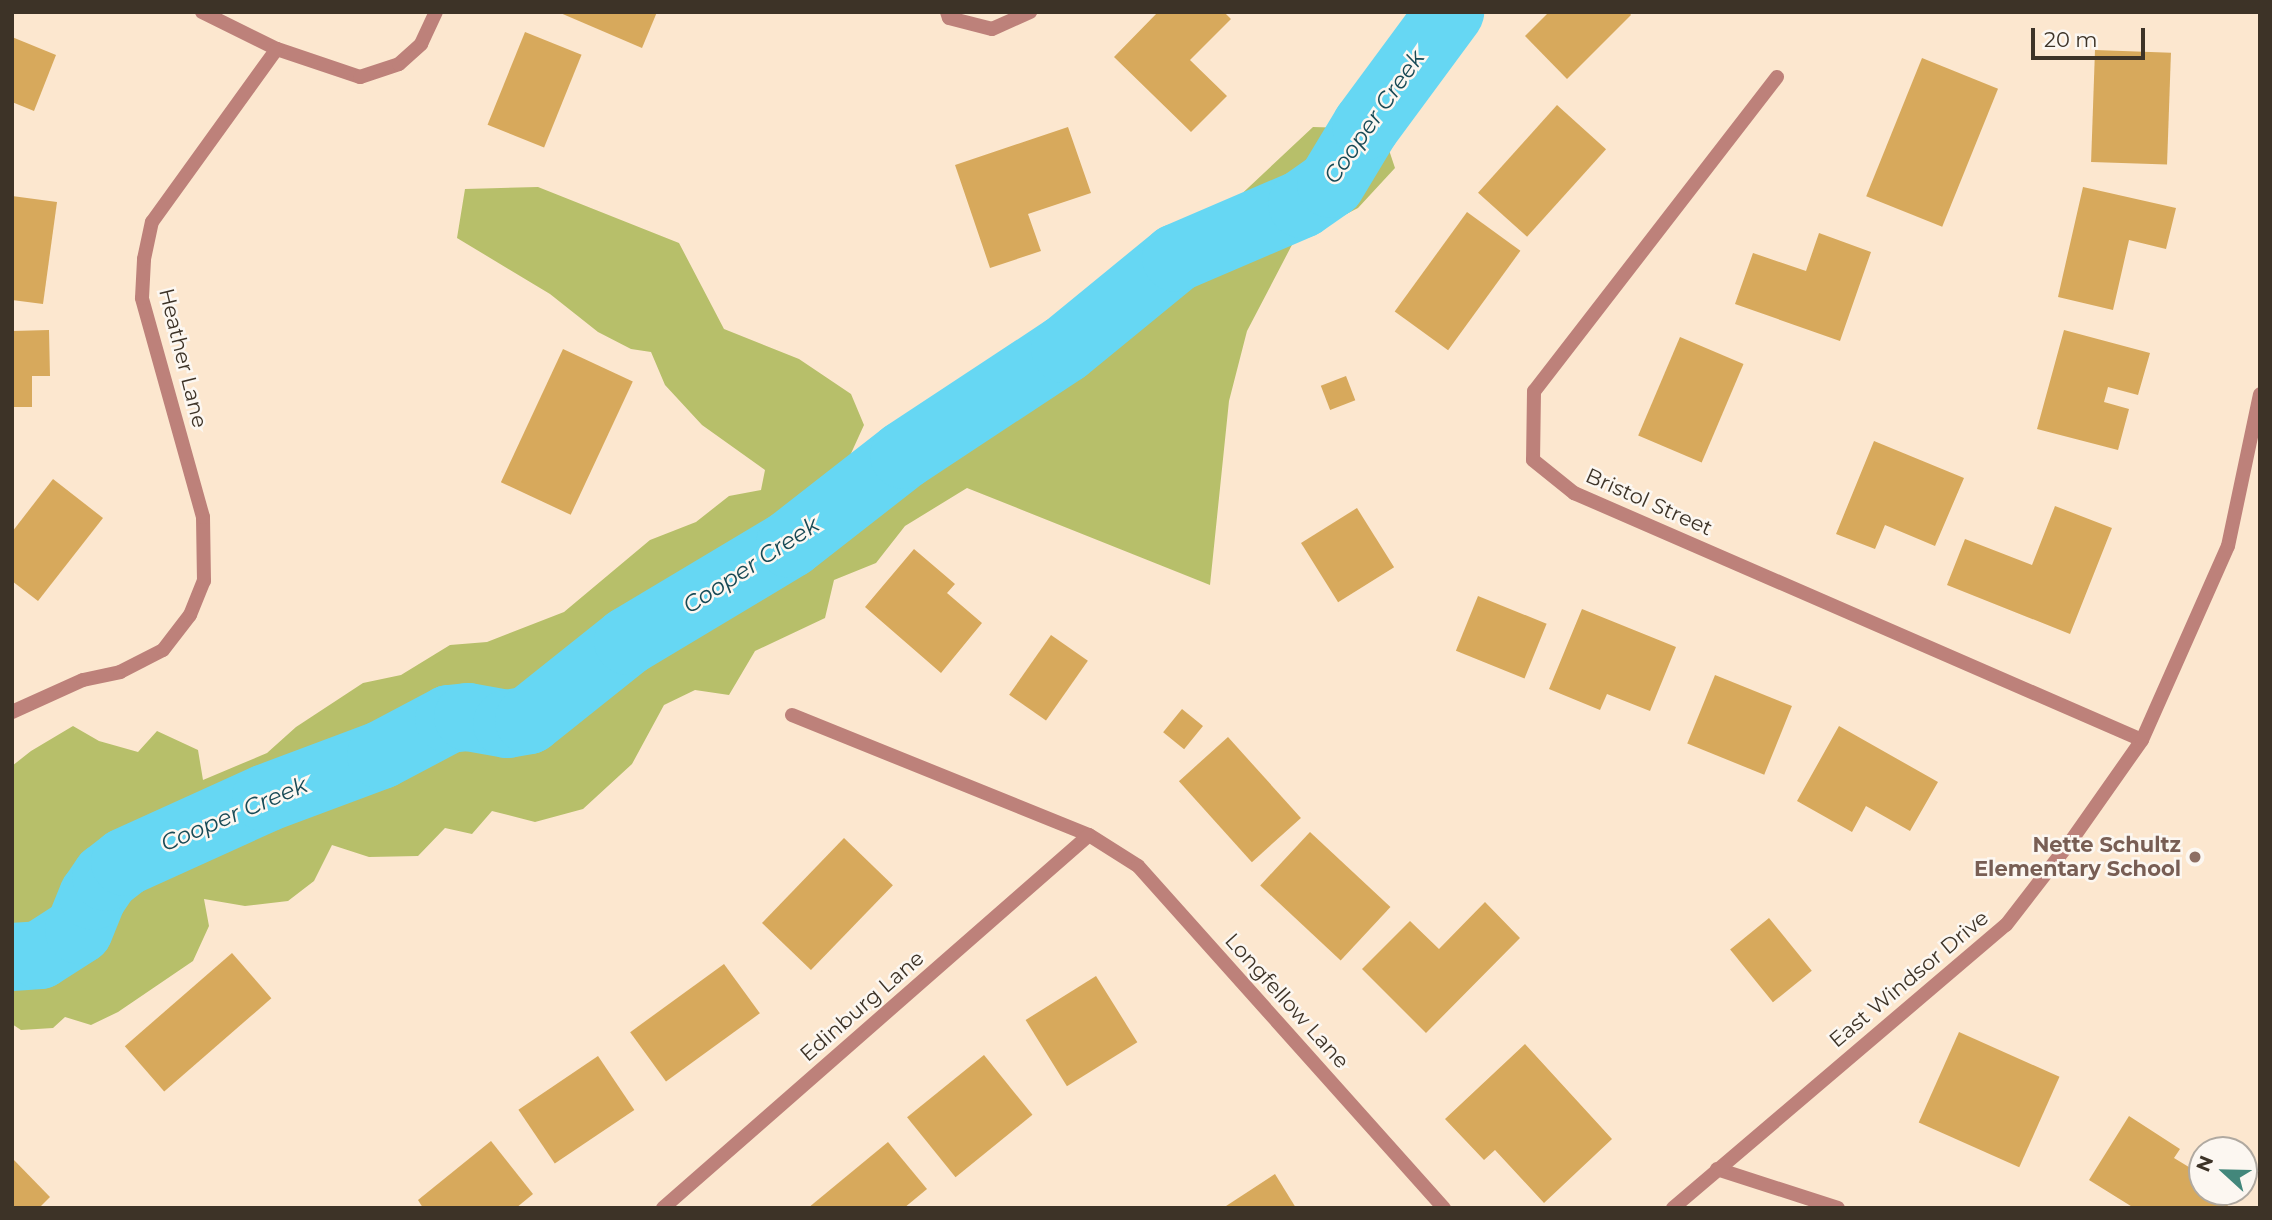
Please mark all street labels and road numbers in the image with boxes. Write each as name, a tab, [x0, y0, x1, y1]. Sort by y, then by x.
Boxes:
street label: Heather Lane	[154, 286, 212, 430]
street label: Bristol Street	[1582, 463, 1716, 541]
street label: East Windsor Drive	[1824, 905, 1994, 1053]
street label: Longfellow Lane	[1220, 928, 1354, 1074]
street label: Edinburg Lane	[795, 945, 929, 1067]

